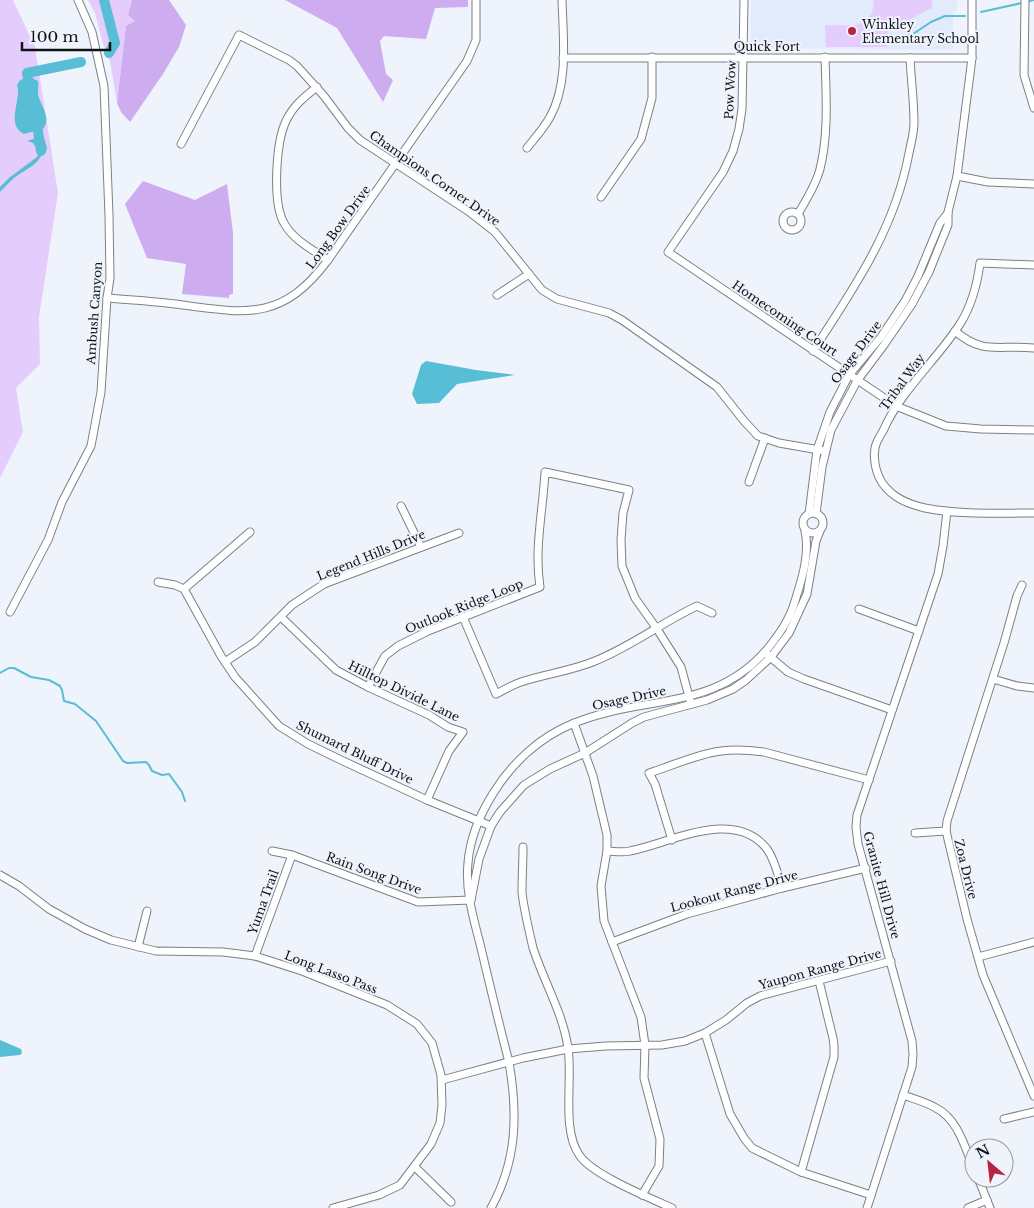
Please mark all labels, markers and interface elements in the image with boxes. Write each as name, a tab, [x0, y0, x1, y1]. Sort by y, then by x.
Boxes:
place label: Winkley Elementary School	[861, 17, 979, 46]
scale bar	[22, 20, 110, 52]
marker: Winkley Elementary School	[846, 25, 858, 37]
text: 100 m	[30, 27, 79, 46]
street label: Quick Fort	[734, 39, 801, 54]
street label: Pow Wow	[721, 59, 739, 120]
street label: Champions Corner Drive	[367, 127, 503, 229]
street label: Long Bow Drive	[303, 182, 373, 272]
street label: Ambush Canyon	[83, 261, 105, 366]
street label: Homecoming Court	[729, 277, 841, 359]
street label: Osage Drive	[827, 317, 885, 387]
street label: Tribal Way	[876, 350, 928, 414]
street label: Legend Hills Drive	[315, 526, 428, 584]
street label: Outlook Ridge Loop	[403, 575, 525, 637]
street label: Hilltop Divide Lane	[346, 658, 462, 725]
street label: Osage Drive	[591, 683, 667, 713]
street label: Shumard Bluff Drive	[294, 717, 416, 787]
street label: Granite Hill Drive	[860, 830, 904, 941]
street label: Zoa Drive	[951, 837, 981, 901]
street label: Rain Song Drive	[324, 849, 424, 897]
street label: Lookout Range Drive	[669, 867, 800, 915]
street label: Yuma Trail	[244, 868, 282, 937]
street label: Yaupon Range Drive	[756, 945, 883, 993]
street label: Long Lasso Pass	[282, 947, 380, 997]
north arrow	[964, 1138, 1014, 1188]
text: N	[973, 1140, 993, 1163]

